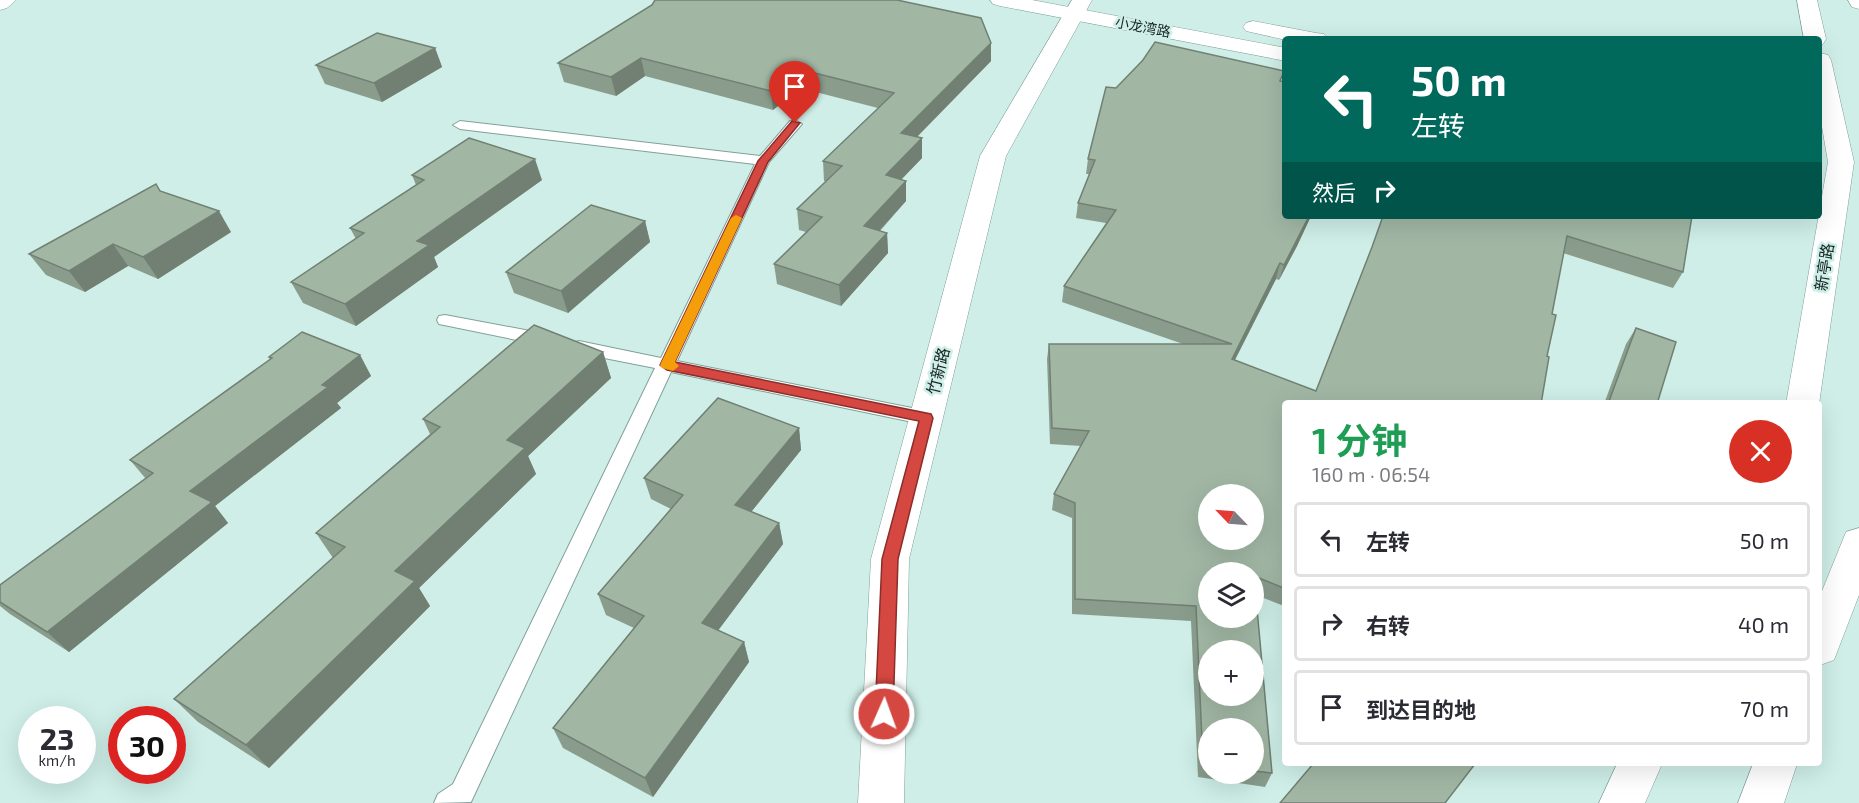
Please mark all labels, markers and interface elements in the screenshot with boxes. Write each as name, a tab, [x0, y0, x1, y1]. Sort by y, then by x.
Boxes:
street label: 小龙湾路	[1114, 13, 1172, 40]
text: 50 m	[1411, 54, 1507, 104]
icon: left	[1312, 60, 1390, 138]
pin	[769, 61, 820, 123]
icon: arrive	[778, 70, 811, 103]
text: 左转	[1411, 109, 1465, 141]
icon: right	[1368, 174, 1401, 207]
text: 然后	[1312, 179, 1356, 205]
street label: 新亭路	[1810, 242, 1837, 292]
street label: 竹新路	[922, 345, 953, 396]
text: 1 分钟	[1312, 418, 1407, 461]
button: close	[1729, 420, 1792, 483]
text: 160 m · 06:54	[1312, 462, 1430, 486]
north arrow	[1198, 484, 1264, 550]
map controls	[1198, 484, 1264, 784]
icon: left	[1315, 523, 1348, 556]
text: 50 m	[1740, 527, 1789, 553]
text: 左转	[1366, 528, 1410, 554]
button: layers	[1198, 562, 1264, 628]
icon: right	[1315, 607, 1348, 640]
text: 40 m	[1738, 611, 1789, 637]
text: 右转	[1366, 612, 1410, 638]
button: +	[1198, 640, 1264, 706]
position arrow	[852, 682, 916, 746]
icon: arrive	[1315, 691, 1348, 724]
text: 70 m	[1740, 695, 1789, 721]
text: 到达目的地	[1366, 696, 1476, 722]
speed limit sign: 30	[108, 706, 186, 784]
button: −	[1198, 718, 1264, 784]
text: 23	[40, 720, 74, 756]
text: km/h	[38, 751, 76, 769]

